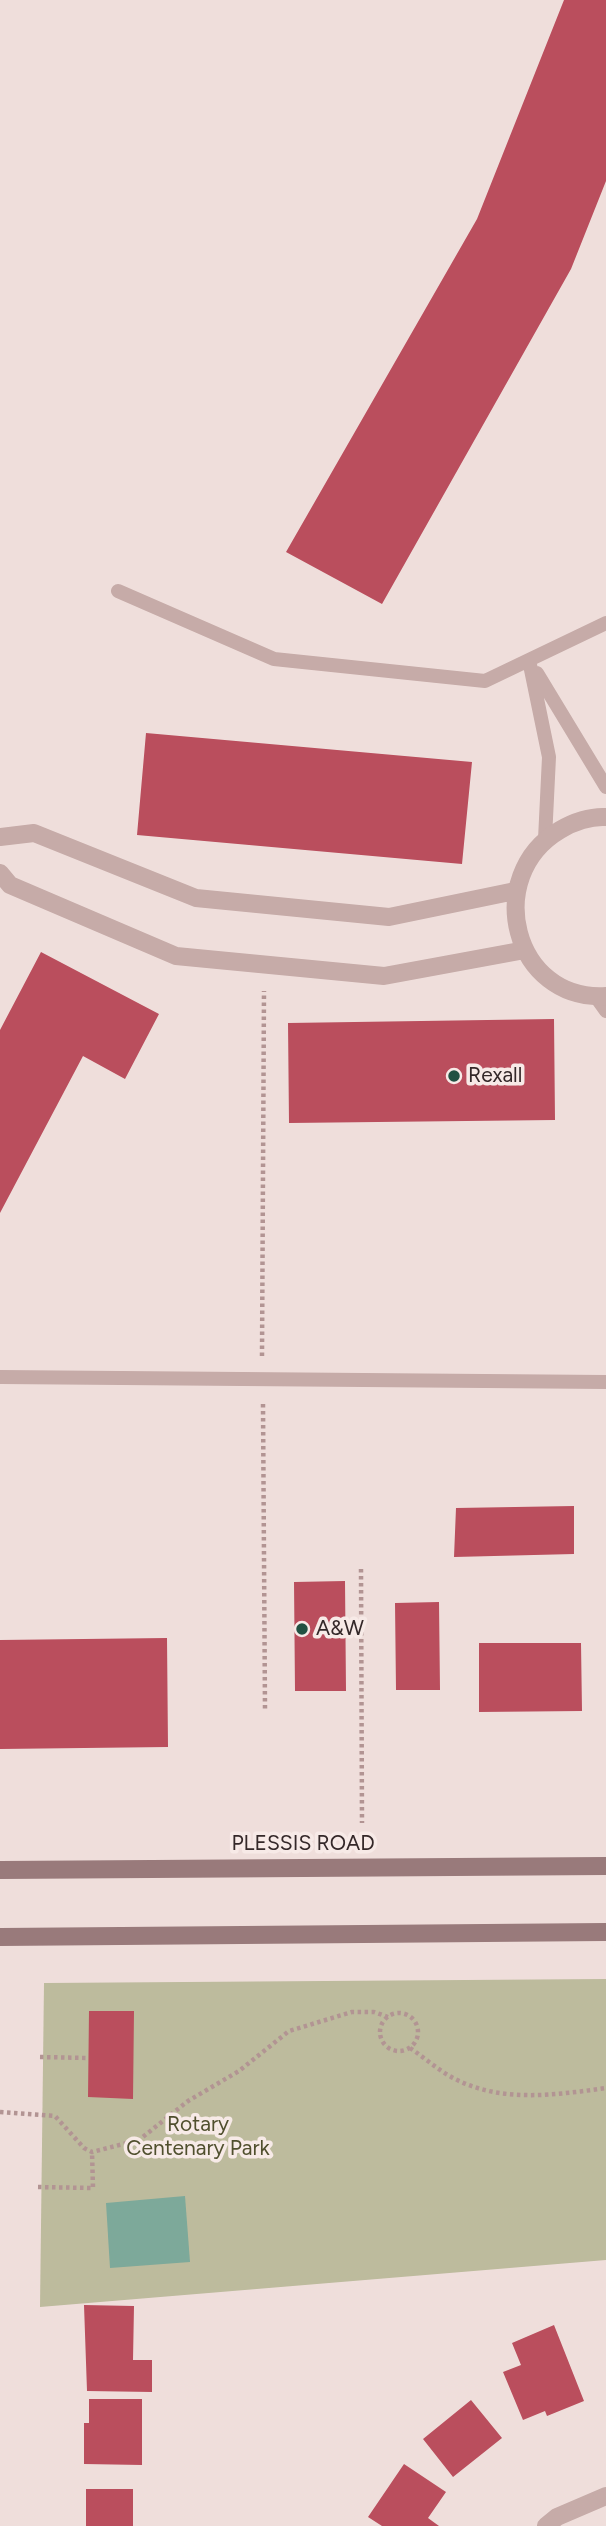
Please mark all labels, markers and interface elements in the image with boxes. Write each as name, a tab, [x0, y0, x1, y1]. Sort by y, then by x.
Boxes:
place label: Rexall	[468, 1063, 522, 1089]
marker: Rexall	[446, 1068, 462, 1084]
place label: A&W	[316, 1616, 364, 1642]
marker: A&W	[294, 1621, 310, 1637]
street label: PLESSIS ROAD	[231, 1831, 375, 1857]
park label: Rotary Centenary Park	[126, 2112, 270, 2162]

